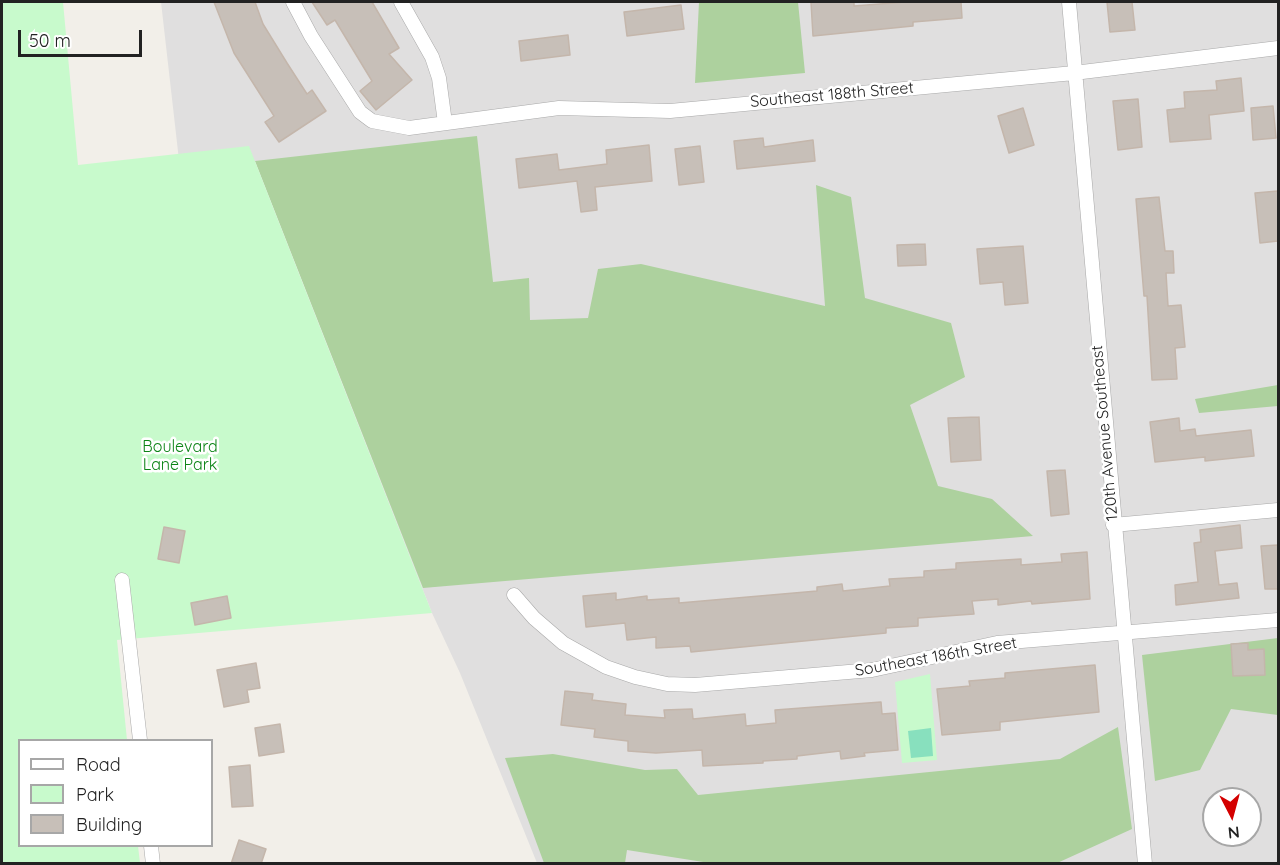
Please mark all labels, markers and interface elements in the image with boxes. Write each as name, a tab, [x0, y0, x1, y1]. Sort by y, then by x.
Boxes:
scale bar	[21, 18, 146, 56]
text: 50 m	[29, 29, 71, 52]
street label: Southeast 188th Street	[749, 78, 915, 112]
street label: 120th Avenue Southeast	[1088, 344, 1122, 522]
park label: Boulevard Lane Park	[142, 437, 218, 475]
street label: Southeast 186th Street	[854, 633, 1018, 681]
legend	[18, 739, 213, 847]
text: Road	[76, 753, 121, 776]
text: Park	[76, 783, 114, 806]
north arrow	[1202, 787, 1262, 847]
text: Building	[76, 813, 142, 836]
text: N	[1227, 822, 1241, 843]

